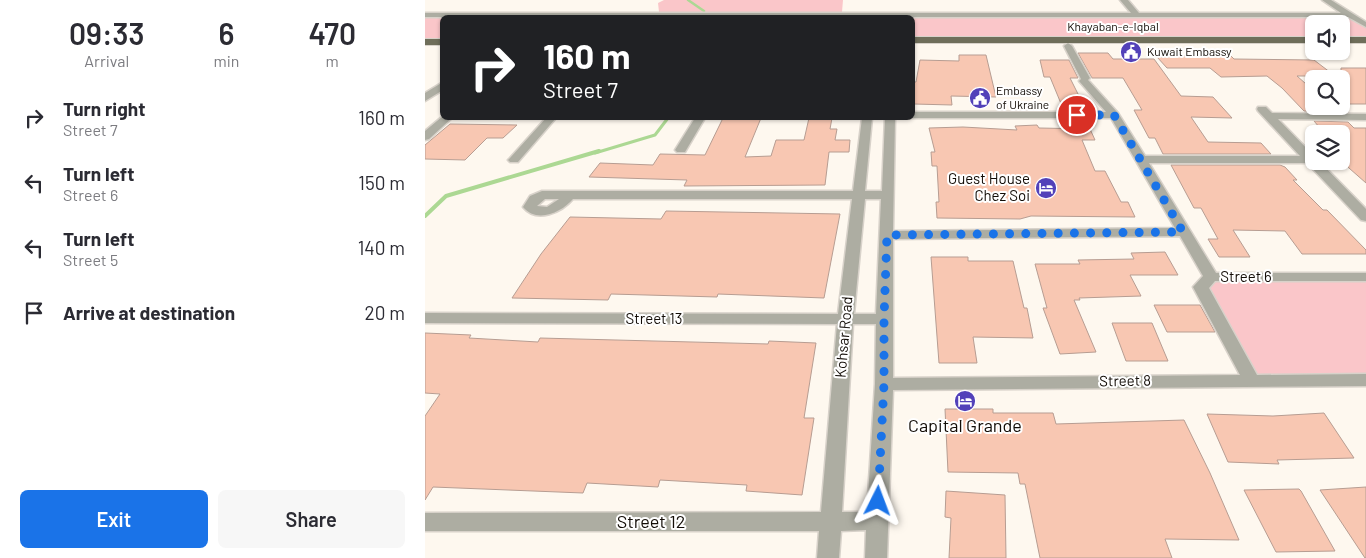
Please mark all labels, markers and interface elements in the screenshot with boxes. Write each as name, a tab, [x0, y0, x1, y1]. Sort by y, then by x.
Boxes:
text: 09:33	[69, 15, 144, 51]
text: 6	[218, 15, 234, 51]
text: 470	[308, 15, 356, 51]
map controls	[1305, 15, 1350, 170]
button: sound	[1305, 15, 1350, 60]
street label: Khayaban-e-Iqbal	[1067, 19, 1159, 33]
text: 160 m	[543, 34, 630, 76]
icon: right	[460, 35, 525, 100]
public building icon: Kuwait Embassy	[1119, 40, 1143, 64]
place label: Kuwait Embassy	[1147, 44, 1232, 58]
text: Arrival	[84, 51, 129, 70]
text: min	[213, 51, 239, 70]
text: m	[326, 51, 339, 70]
button: search	[1305, 70, 1350, 115]
text: Street 7	[543, 76, 618, 102]
place label: Embassy of Ukraine	[996, 83, 1049, 111]
public building icon: Embassy of Ukraine	[968, 86, 992, 110]
pin	[1056, 94, 1098, 136]
text: Turn right	[63, 97, 145, 120]
icon: arrive	[1063, 101, 1091, 129]
icon: right	[20, 104, 48, 132]
text: 160 m	[358, 106, 405, 129]
text: Street 7	[63, 120, 117, 139]
button: layers	[1305, 125, 1350, 170]
text: Turn left	[63, 162, 134, 185]
icon: left	[20, 169, 48, 197]
place label: Guest House Chez Soi	[948, 169, 1030, 204]
text: 150 m	[358, 171, 405, 194]
hotel icon: Guest House Chez Soi	[1034, 176, 1058, 200]
text: Street 6	[63, 185, 118, 204]
text: Turn left	[63, 227, 134, 250]
icon: left	[20, 234, 48, 262]
text: 140 m	[358, 236, 405, 259]
text: Street 5	[63, 250, 118, 269]
street label: Street 6	[1220, 267, 1272, 285]
street label: Kohsar Road	[830, 295, 856, 378]
icon: arrive	[20, 299, 48, 327]
text: Arrive at destination	[63, 301, 235, 324]
text: 20 m	[365, 301, 405, 324]
street label: Street 13	[626, 309, 682, 327]
street label: Street 8	[1099, 371, 1151, 389]
hotel icon: Capital Grande	[953, 389, 977, 413]
place label: Capital Grande	[908, 414, 1022, 436]
position arrow	[851, 474, 903, 526]
button: Exit	[20, 490, 208, 548]
button: Share	[218, 490, 405, 548]
street label: Street 12	[617, 510, 685, 532]

